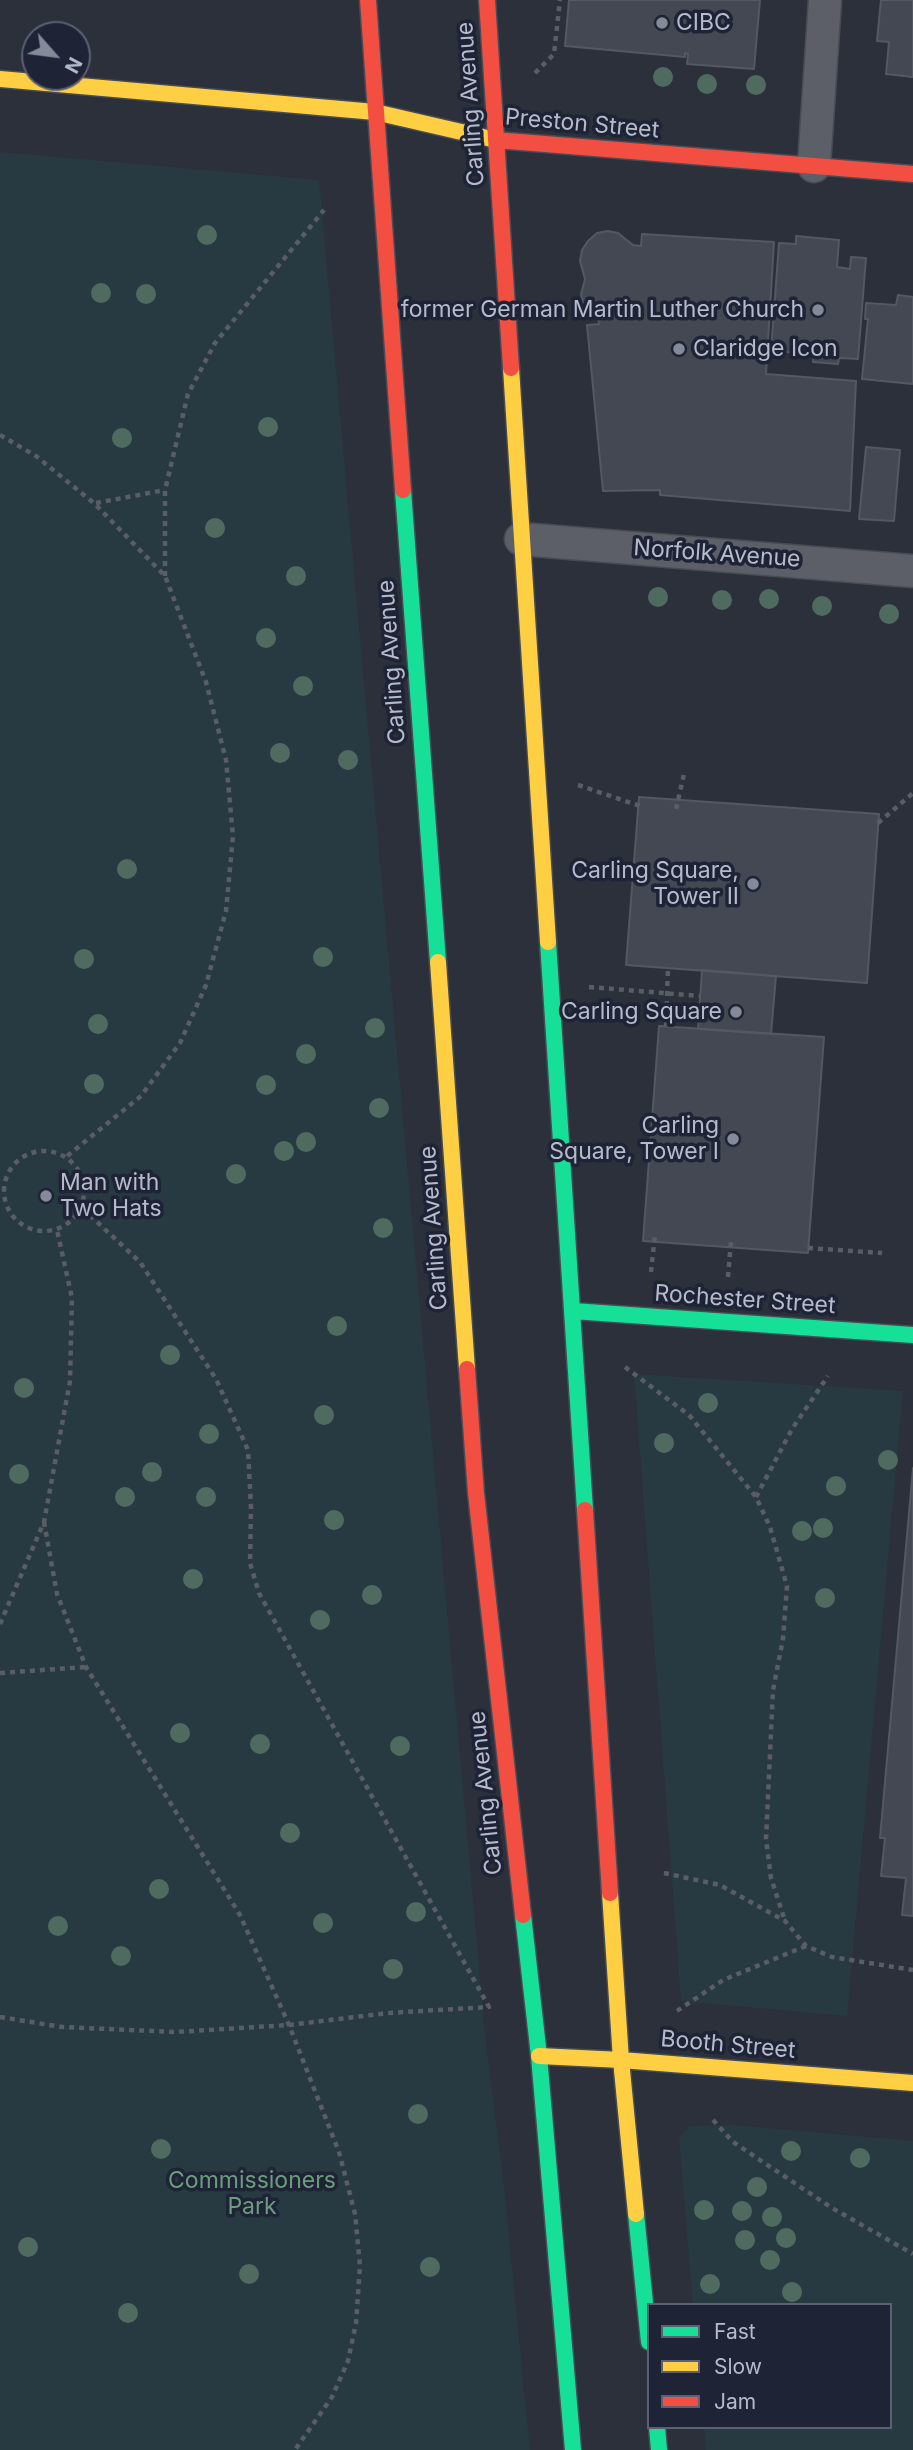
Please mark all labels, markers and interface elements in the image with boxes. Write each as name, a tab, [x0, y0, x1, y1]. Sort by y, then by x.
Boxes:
place label: CIBC	[676, 9, 731, 37]
marker: CIBC	[654, 15, 670, 31]
north arrow	[21, 21, 91, 91]
street label: Carling Avenue	[451, 21, 491, 187]
text: N	[60, 53, 87, 77]
street label: Preston Street	[504, 104, 660, 144]
place label: former German Martin Luther Church	[401, 296, 804, 324]
marker: former German Martin Luther Church	[810, 302, 826, 318]
place label: Claridge Icon	[693, 335, 838, 363]
marker: Claridge Icon	[671, 341, 687, 357]
street label: Norfolk Avenue	[633, 534, 801, 574]
street label: Carling Avenue	[372, 579, 412, 745]
place label: Carling Square, Tower II	[571, 857, 739, 911]
marker: Carling Square, Tower II	[745, 876, 761, 892]
place label: Carling Square	[561, 998, 722, 1026]
marker: Carling Square	[728, 1004, 744, 1020]
place label: Carling Square, Tower I	[549, 1112, 719, 1166]
marker: Carling Square, Tower I	[725, 1131, 741, 1147]
street label: Carling Avenue	[414, 1145, 454, 1311]
place label: Man with Two Hats	[60, 1169, 162, 1223]
marker: Man with Two Hats	[38, 1188, 54, 1204]
street label: Rochester Street	[654, 1280, 836, 1320]
street label: Carling Avenue	[464, 1710, 508, 1876]
street label: Booth Street	[659, 2025, 797, 2065]
park label: Commissioners Park	[168, 2167, 336, 2221]
legend	[647, 2303, 892, 2429]
text: Fast	[714, 2319, 756, 2344]
text: Slow	[714, 2354, 762, 2379]
text: Jam	[714, 2389, 756, 2414]

